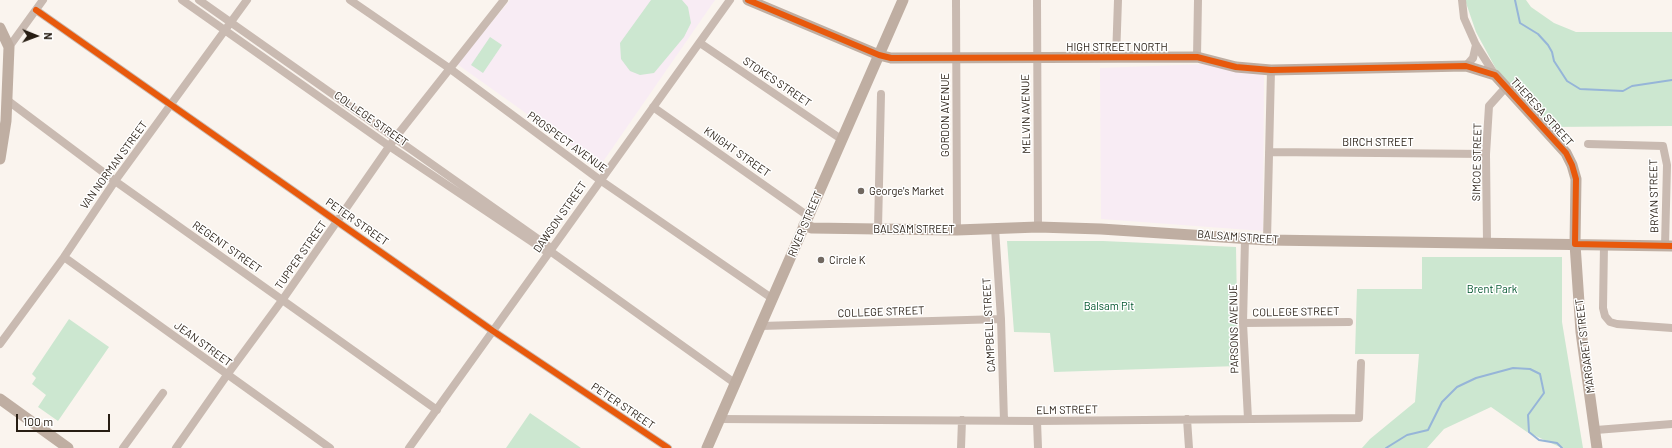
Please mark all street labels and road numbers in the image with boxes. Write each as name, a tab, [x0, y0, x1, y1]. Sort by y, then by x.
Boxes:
street label: HIGH STREET NORTH	[1066, 40, 1168, 54]
street label: STOKES STREET	[740, 54, 814, 110]
street label: GORDON AVENUE	[938, 73, 952, 157]
street label: MELVIN AVENUE	[1019, 74, 1033, 154]
street label: THERESA STREET	[1508, 75, 1576, 149]
street label: COLLEGE STREET	[332, 89, 410, 149]
street label: PROSPECT AVENUE	[525, 109, 609, 175]
street label: VAN NORMAN STREET	[78, 118, 150, 212]
street label: SIMCOE STREET	[1470, 123, 1484, 201]
street label: KNIGHT STREET	[701, 124, 773, 180]
street label: BIRCH STREET	[1342, 135, 1414, 149]
street label: BRYAN STREET	[1647, 159, 1661, 233]
street label: DAWSON STREET	[531, 179, 589, 255]
street label: RIVER STREET	[785, 189, 825, 259]
street label: PETER STREET	[323, 195, 391, 249]
street label: REGENT STREET	[190, 218, 264, 276]
street label: TUPPER STREET	[272, 218, 330, 292]
street label: BALSAM STREET	[873, 222, 955, 236]
street label: BALSAM STREET	[1197, 228, 1279, 246]
street label: CAMPBELL STREET	[980, 277, 998, 373]
street label: PARSONS AVENUE	[1227, 284, 1241, 374]
street label: MARGARET STREET	[1573, 298, 1597, 394]
street label: COLLEGE STREET	[837, 304, 925, 320]
street label: COLLEGE STREET	[1252, 305, 1340, 319]
street label: JEAN STREET	[172, 319, 234, 369]
street label: PETER STREET	[589, 380, 657, 432]
street label: ELM STREET	[1036, 403, 1098, 417]

